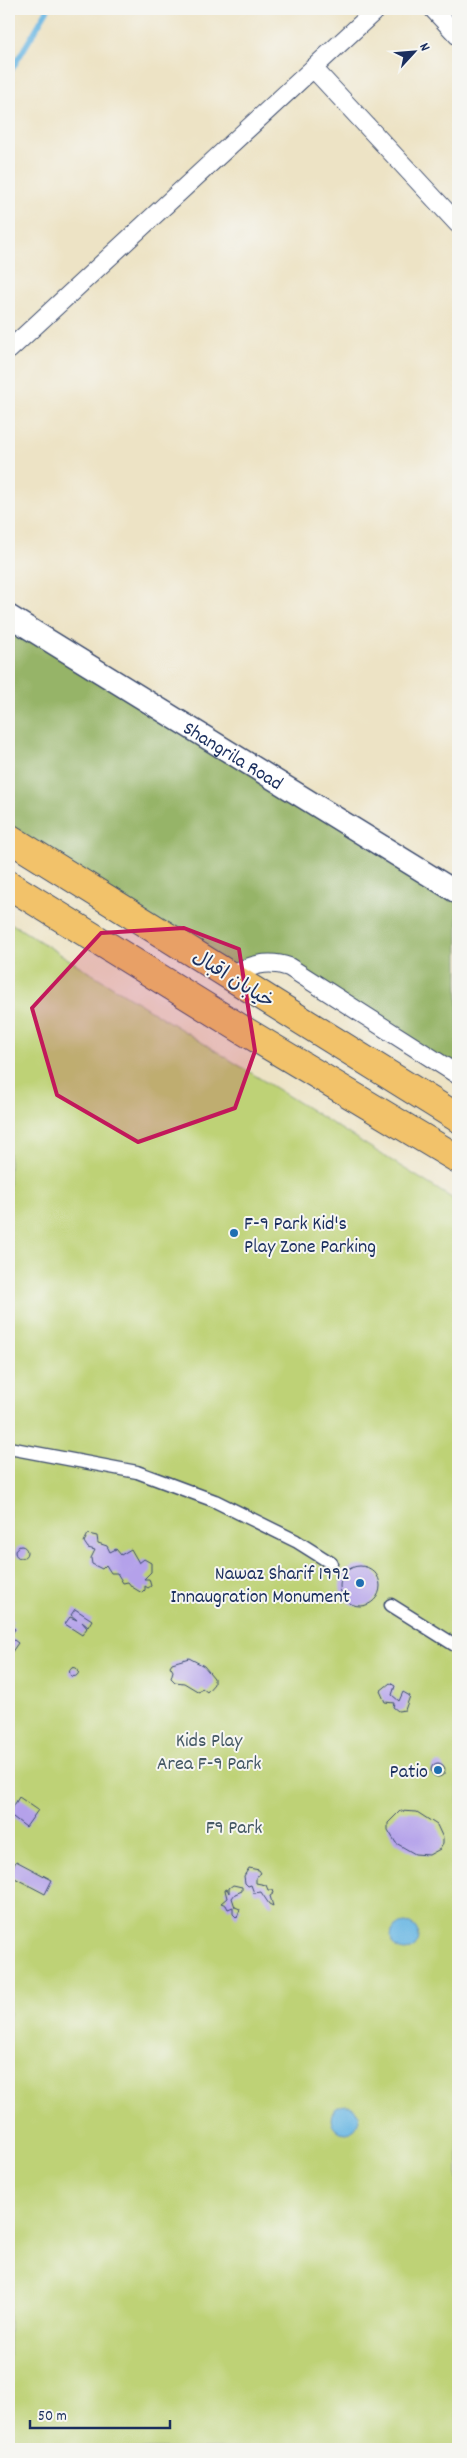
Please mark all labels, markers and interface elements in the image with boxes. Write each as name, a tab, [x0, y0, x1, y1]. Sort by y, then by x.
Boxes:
north arrow	[390, 28, 440, 78]
text: N	[413, 40, 434, 55]
street label: Shangrila Road	[177, 716, 287, 799]
street label: خیابان اقبال	[186, 944, 279, 1017]
place label: F-9 Park Kid's Play Zone Parking	[244, 1211, 376, 1262]
marker: F-9 Park Kid's Play Zone Parking	[228, 1227, 240, 1239]
place label: Nawaz Sharif 1992 Innaugration Monument	[170, 1561, 350, 1612]
marker: Nawaz Sharif 1992 Innaugration Monument	[354, 1577, 366, 1589]
park label: Kids Play Area F-9 Park	[157, 1728, 261, 1779]
place label: Patio	[390, 1759, 428, 1787]
marker: Patio	[432, 1764, 444, 1776]
park label: F9 Park	[206, 1815, 262, 1843]
scale bar	[30, 2398, 170, 2430]
text: 50 m	[38, 2406, 67, 2428]

